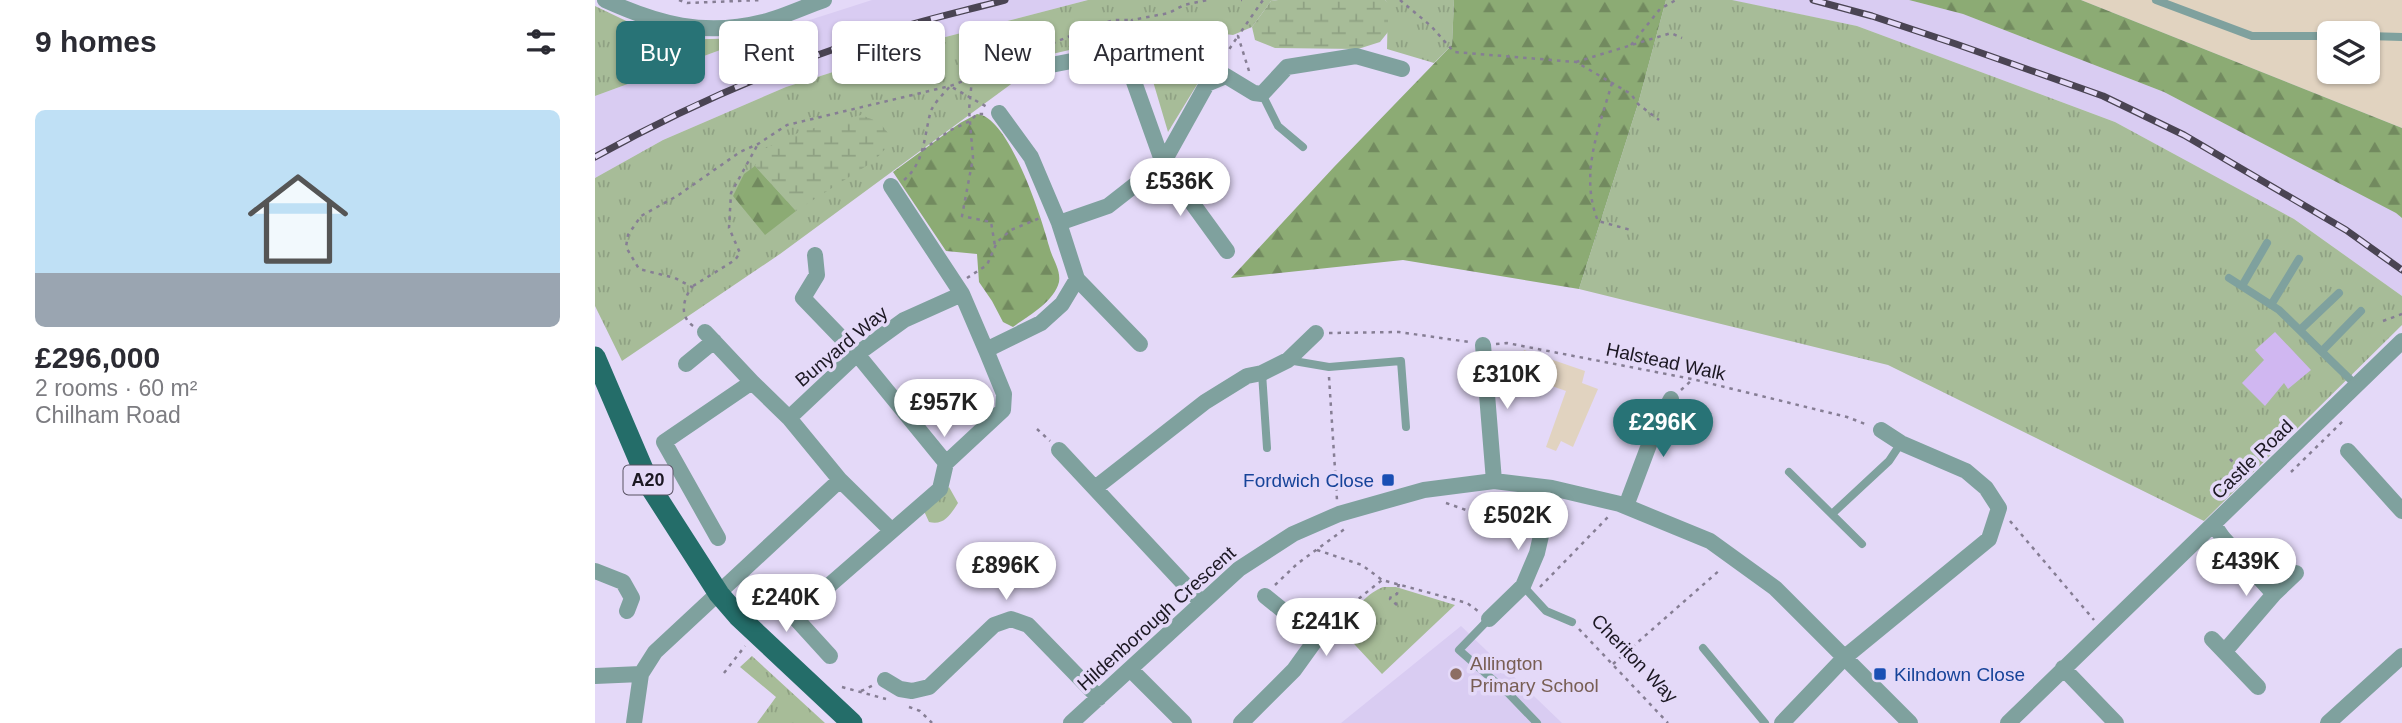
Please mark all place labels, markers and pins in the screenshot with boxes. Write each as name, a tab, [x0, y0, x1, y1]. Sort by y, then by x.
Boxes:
pin: £536K	[1131, 158, 1229, 218]
pin: £310K	[1458, 352, 1556, 411]
pin: £957K	[895, 380, 993, 439]
pin: £296K	[1614, 400, 1712, 459]
place label: Fordwich Close	[1243, 470, 1374, 491]
marker: Fordwich Close	[1380, 472, 1396, 488]
pin: £502K	[1469, 492, 1567, 552]
pin: £439K	[2197, 538, 2295, 598]
pin: £896K	[957, 542, 1055, 602]
pin: £240K	[737, 574, 835, 634]
pin: £241K	[1277, 598, 1375, 658]
place label: Allington Primary School	[1470, 653, 1599, 696]
place label: Kilndown Close	[1894, 664, 2025, 685]
marker: Allington Primary School	[1448, 666, 1464, 682]
marker: Kilndown Close	[1872, 666, 1888, 682]

